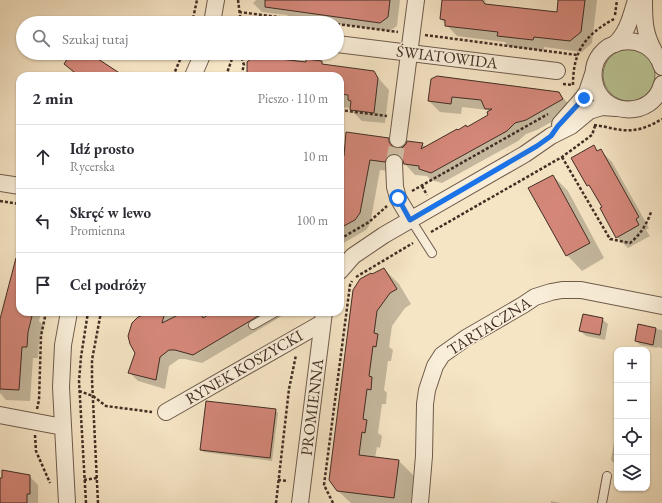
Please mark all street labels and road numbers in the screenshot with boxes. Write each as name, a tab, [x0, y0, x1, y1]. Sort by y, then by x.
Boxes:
street label: ŚWIATOWIDA	[395, 40, 500, 74]
street label: TARTACZNA	[443, 291, 536, 360]
street label: RYNEK KOSZYCKI	[182, 325, 307, 409]
street label: PROMIENNA	[296, 356, 328, 457]

